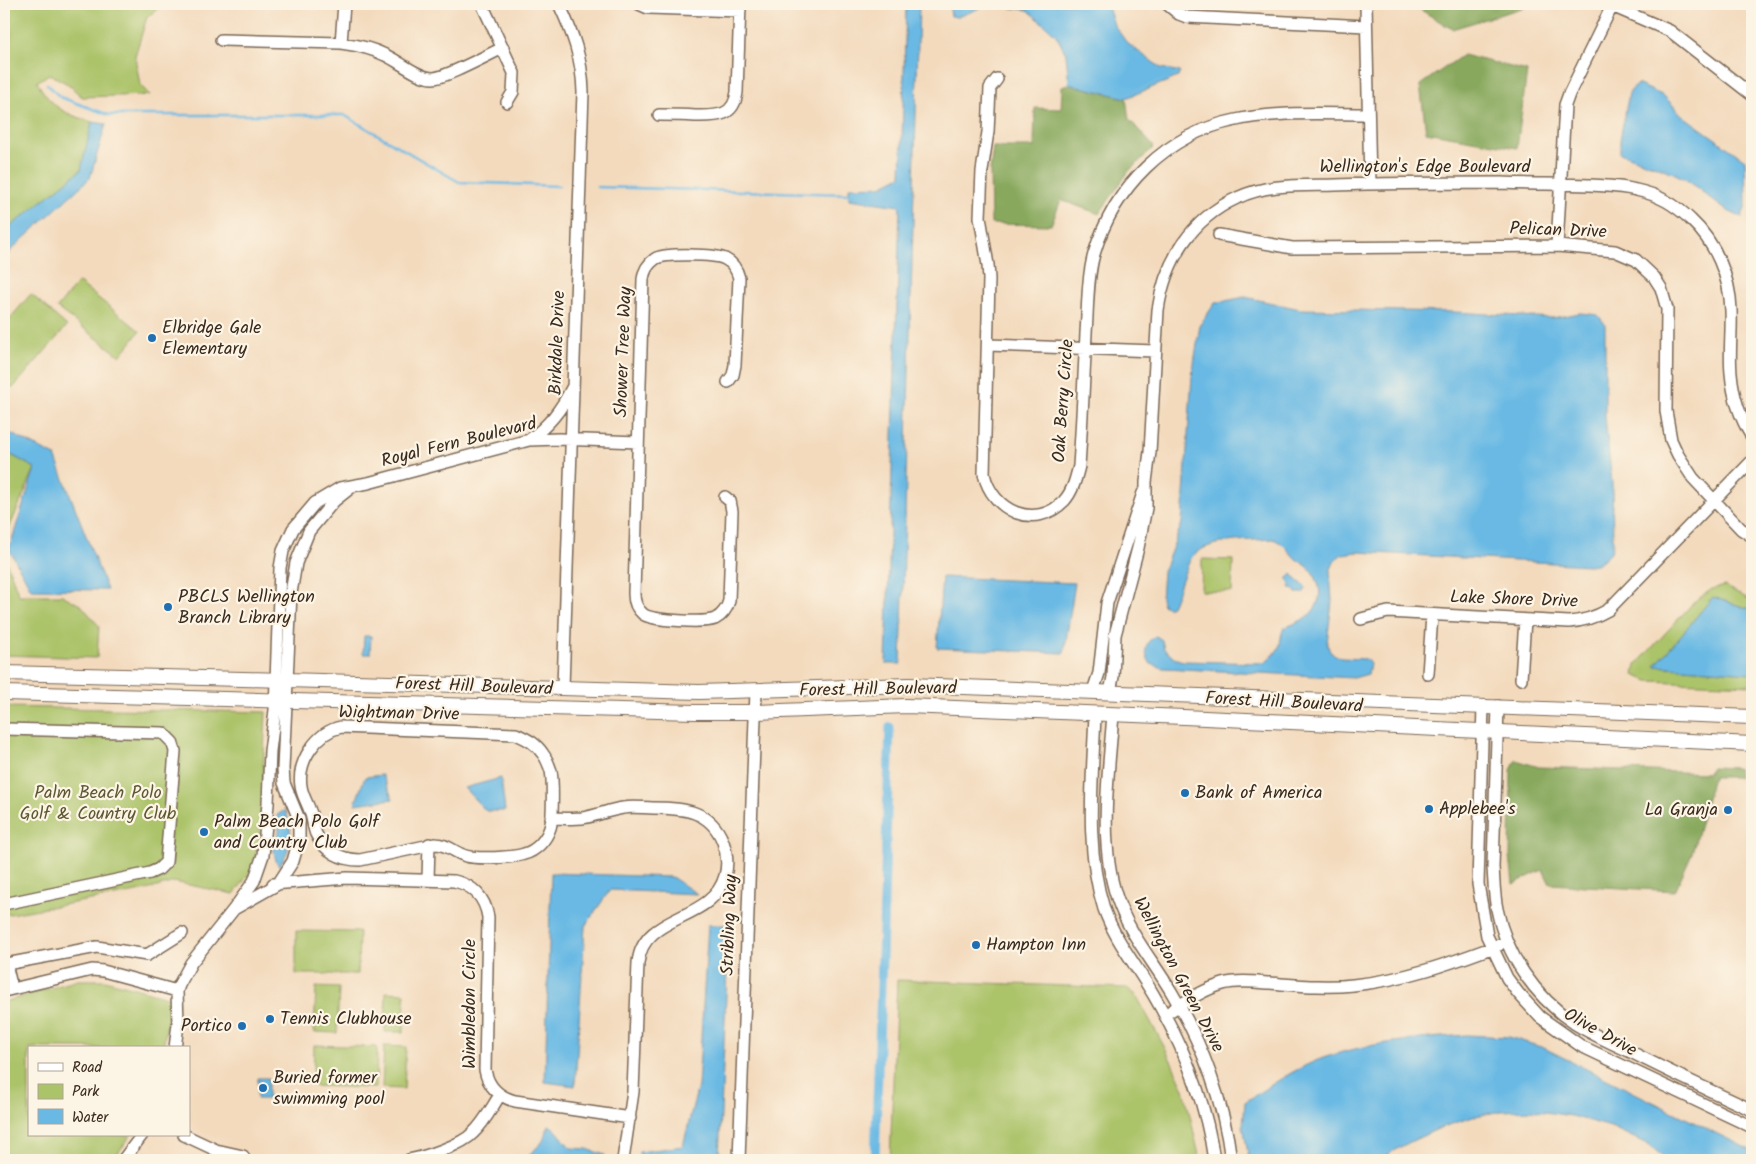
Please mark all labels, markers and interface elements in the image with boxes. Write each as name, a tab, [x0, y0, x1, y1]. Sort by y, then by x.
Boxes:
street label: Wellington's Edge Boulevard	[1320, 153, 1531, 182]
street label: Pelican Drive	[1509, 215, 1607, 247]
street label: Shower Tree Way	[607, 286, 641, 418]
street label: Birkdale Drive	[542, 290, 574, 396]
place label: Elbridge Gale Elementary	[162, 314, 261, 364]
marker: Elbridge Gale Elementary	[146, 332, 158, 344]
street label: Oak Berry Circle	[1045, 338, 1083, 464]
street label: Royal Fern Boulevard	[378, 409, 541, 476]
place label: PBCLS Wellington Branch Library	[178, 583, 315, 633]
street label: Lake Shore Drive	[1449, 583, 1579, 617]
marker: PBCLS Wellington Branch Library	[162, 601, 174, 613]
street label: Forest Hill Boulevard	[395, 670, 554, 704]
street label: Forest Hill Boulevard	[799, 674, 958, 706]
street label: Forest Hill Boulevard	[1205, 684, 1364, 722]
street label: Wightman Drive	[338, 698, 460, 730]
park label: Palm Beach Polo Golf & Country Club	[20, 779, 177, 829]
place label: Bank of America	[1195, 779, 1322, 808]
marker: Bank of America	[1179, 787, 1191, 799]
place label: Applebee's	[1439, 795, 1516, 824]
place label: La Granja	[1645, 796, 1718, 825]
marker: Applebee's	[1423, 803, 1435, 815]
marker: La Granja	[1722, 804, 1734, 816]
place label: Palm Beach Polo Golf and Country Club	[214, 808, 381, 858]
marker: Palm Beach Polo Golf and Country Club	[198, 826, 210, 838]
street label: Stribling Way	[714, 873, 746, 976]
street label: Wellington Green Drive	[1125, 892, 1231, 1058]
place label: Hampton Inn	[986, 931, 1086, 960]
street label: Wimbledon Circle	[456, 939, 485, 1069]
marker: Hampton Inn	[970, 939, 982, 951]
street label: Olive Drive	[1558, 1001, 1642, 1065]
place label: Tennis Clubhouse	[280, 1005, 412, 1034]
place label: Portico	[181, 1012, 232, 1041]
marker: Tennis Clubhouse	[264, 1013, 276, 1025]
marker: Portico	[236, 1020, 248, 1032]
legend	[28, 1046, 190, 1136]
text: Road	[72, 1056, 103, 1080]
place label: Buried former swimming pool	[273, 1064, 385, 1114]
text: Park	[72, 1080, 100, 1104]
marker: Buried former swimming pool	[257, 1082, 269, 1094]
text: Water	[72, 1106, 109, 1130]

